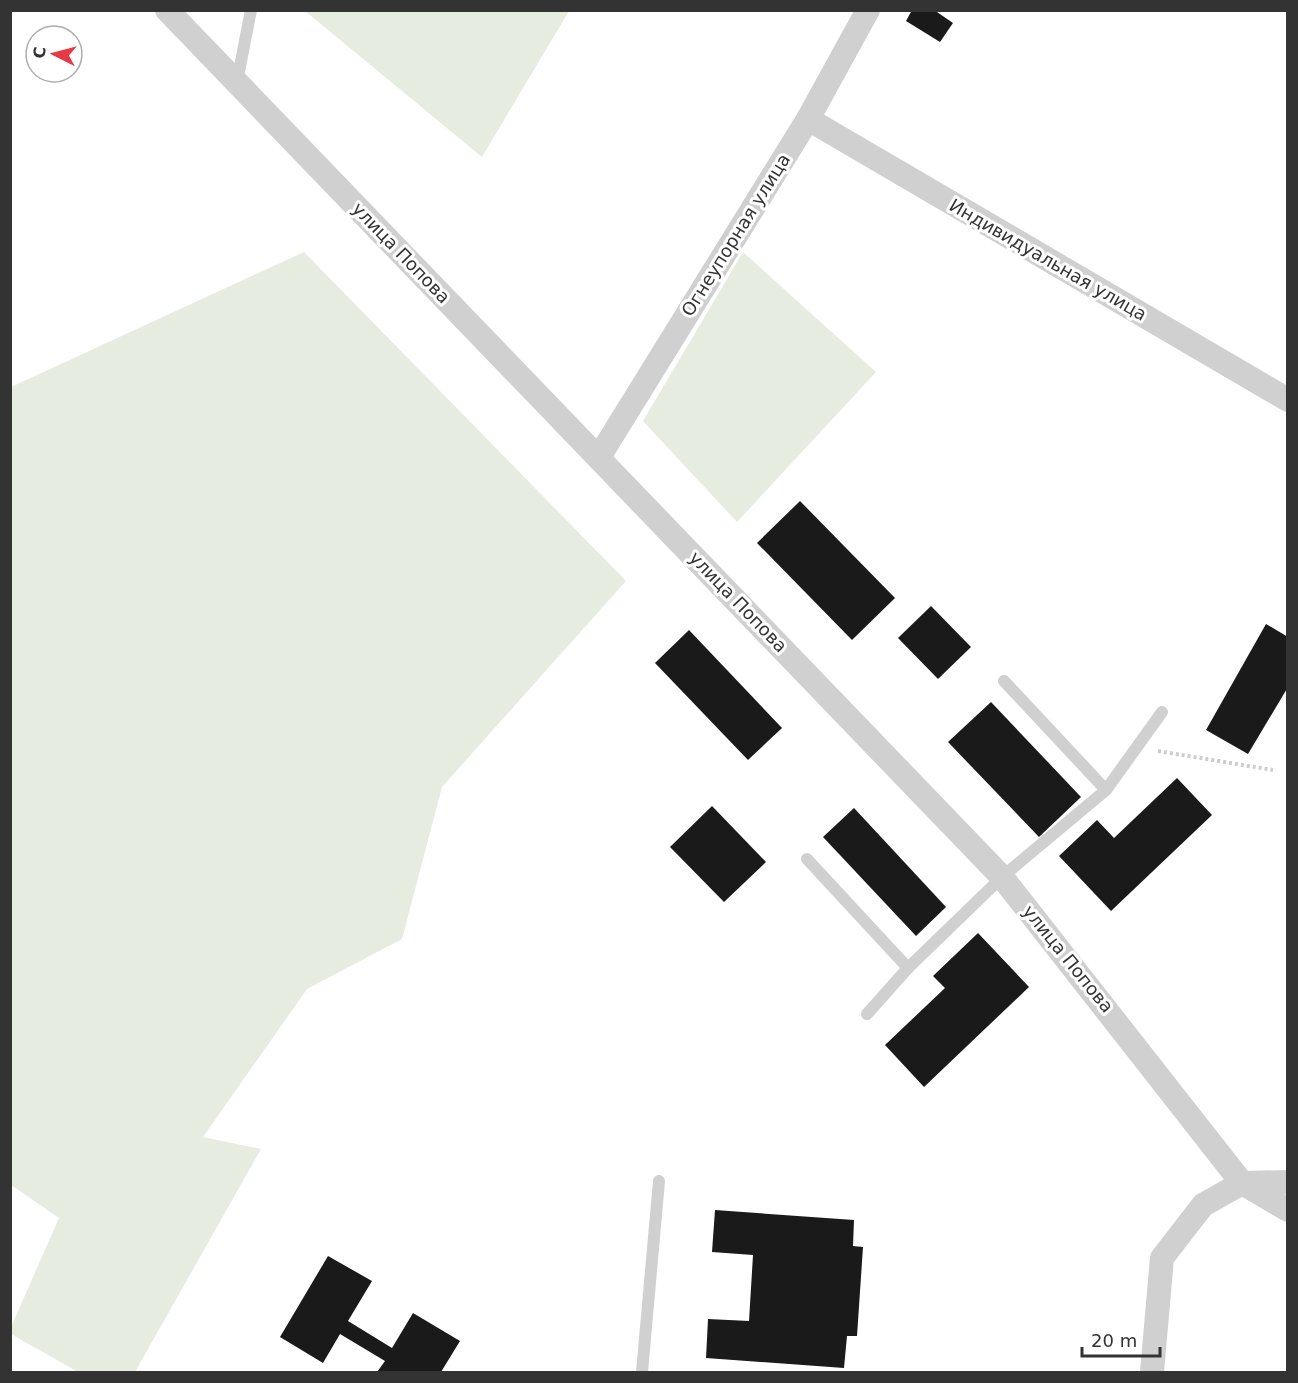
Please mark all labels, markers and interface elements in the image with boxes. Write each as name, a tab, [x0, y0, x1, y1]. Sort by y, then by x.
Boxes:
north arrow	[24, 24, 84, 84]
text: С	[30, 46, 50, 59]
street label: Огнеупорная улица	[677, 150, 794, 320]
street label: Индивидуальная улица	[946, 194, 1151, 325]
street label: улица Попова	[348, 198, 455, 307]
street label: улица Попова	[685, 547, 792, 656]
street label: улица Попова	[1019, 901, 1118, 1017]
scale bar	[1082, 1320, 1160, 1358]
text: 20 m	[1091, 1330, 1137, 1351]

